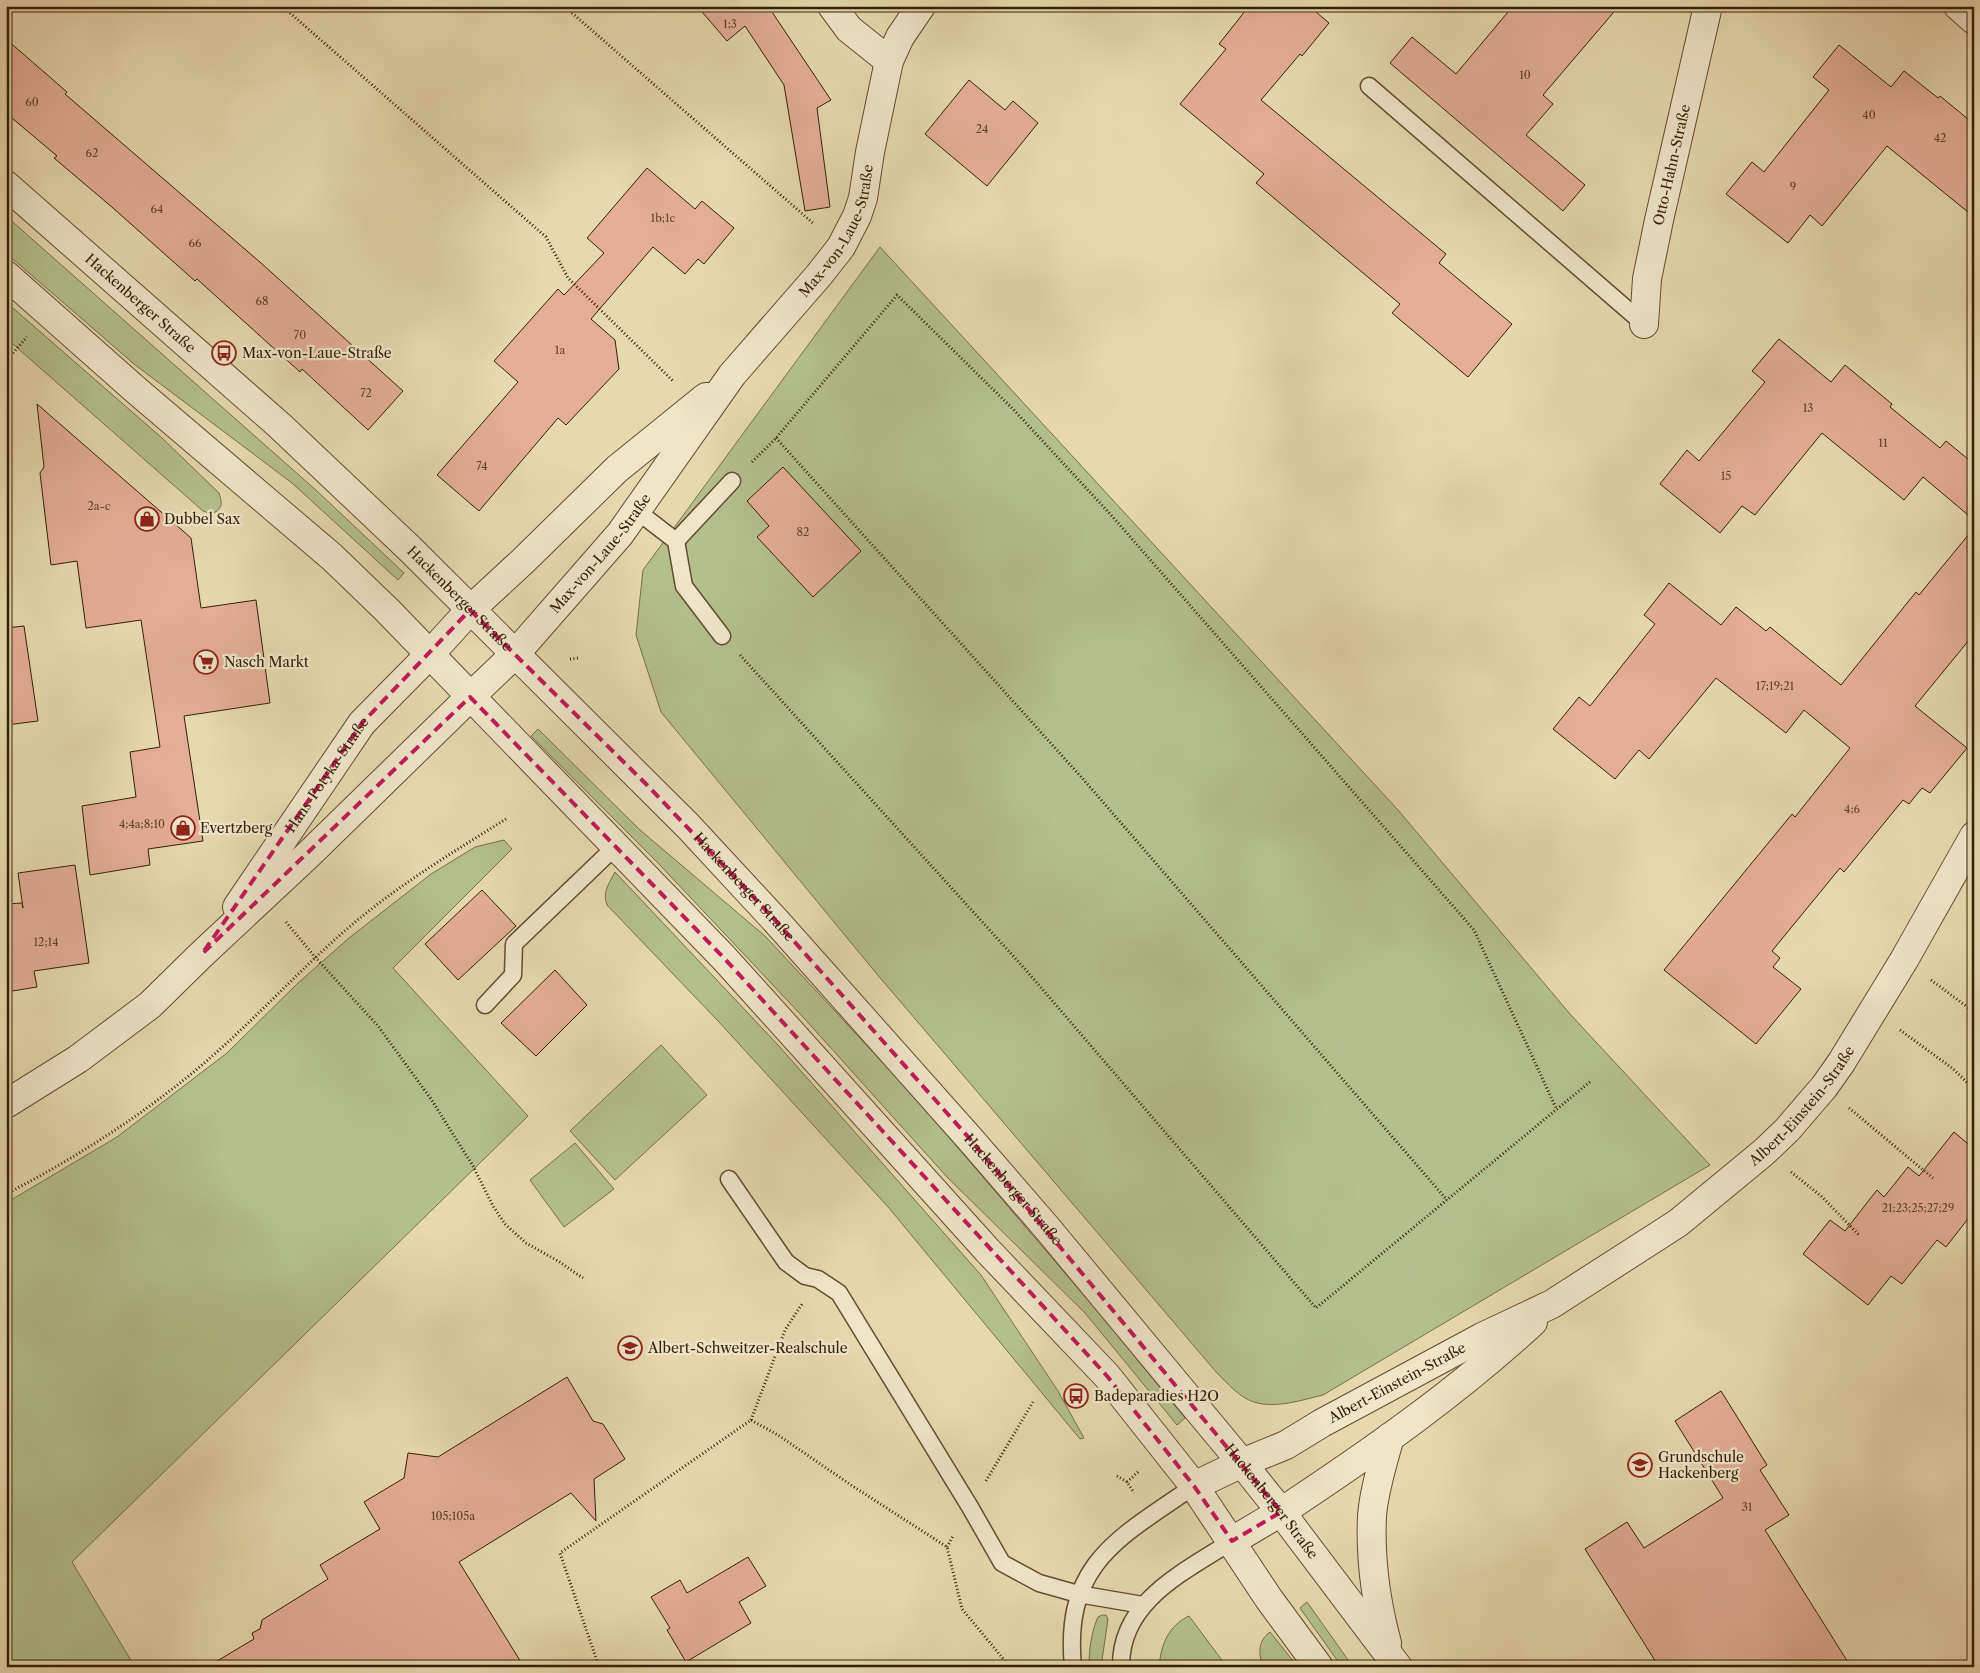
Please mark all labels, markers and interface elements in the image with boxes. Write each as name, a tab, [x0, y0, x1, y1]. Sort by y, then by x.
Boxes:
house number: 1;3	[723, 17, 737, 31]
house number: 10	[1519, 68, 1531, 82]
house number: 60	[25, 95, 39, 109]
street label: Otto-Hahn-Straße	[1649, 102, 1694, 227]
house number: 40	[1862, 108, 1876, 122]
house number: 24	[976, 122, 988, 136]
house number: 42	[1934, 131, 1946, 145]
house number: 62	[86, 146, 98, 160]
street label: Max-von-Laue-Straße	[795, 163, 877, 301]
house number: 9	[1790, 180, 1796, 194]
house number: 64	[151, 202, 163, 216]
house number: 1b;1c	[651, 211, 676, 225]
house number: 66	[189, 236, 202, 250]
street label: Hackenberger Straße	[81, 250, 200, 357]
house number: 68	[256, 294, 268, 308]
house number: 70	[294, 328, 306, 342]
bus stop icon: Max-von-Laue-Straße	[211, 340, 237, 366]
house number: 1a	[555, 343, 565, 357]
place label: Max-von-Laue-Straße	[242, 344, 392, 362]
house number: 72	[360, 386, 372, 400]
house number: 13	[1803, 401, 1813, 415]
house number: 11	[1878, 436, 1888, 450]
house number: 74	[476, 459, 488, 473]
house number: 15	[1721, 469, 1731, 483]
street label: Max-von-Laue-Straße	[546, 490, 655, 617]
house number: 2a-c	[88, 499, 111, 513]
shop icon: Dubbel Sax	[134, 506, 160, 532]
place label: Dubbel Sax	[164, 510, 241, 528]
house number: 82	[797, 525, 809, 539]
street label: Hackenberger Straße	[403, 542, 516, 655]
supermarket icon: Nasch Markt	[193, 649, 219, 675]
place label: Nasch Markt	[224, 653, 309, 671]
house number: 17;19;21	[1756, 679, 1795, 693]
street label: Hans-Potyka-Straße	[281, 712, 373, 836]
house number: 4;6	[1844, 802, 1861, 816]
shop icon: Evertzberg	[170, 815, 196, 841]
house number: 4;4a;8;10	[119, 817, 165, 831]
place label: Evertzberg	[200, 819, 273, 837]
street label: Hackenberger Straße	[689, 829, 799, 945]
house number: 12;14	[33, 935, 59, 949]
street label: Albert-Einstein-Straße	[1745, 1042, 1858, 1170]
street label: Hackenberger Straße	[960, 1130, 1066, 1249]
house number: 21;23;25;27;29	[1882, 1201, 1954, 1215]
school or university icon: Albert-Schweitzer-Realschule	[617, 1335, 643, 1361]
street label: Albert-Einstein-Straße	[1325, 1338, 1469, 1427]
place label: Albert-Schweitzer-Realschule	[647, 1339, 848, 1357]
bus stop icon: Badeparadies H2O	[1063, 1383, 1089, 1409]
place label: Badeparadies H2O	[1094, 1387, 1219, 1405]
street label: Hackenberger Straße	[1221, 1440, 1322, 1563]
place label: Grundschule Hackenberg	[1658, 1448, 1744, 1482]
school or university icon: Grundschule Hackenberg	[1627, 1452, 1653, 1478]
house number: 31	[1742, 1500, 1753, 1514]
house number: 105;105a	[431, 1509, 475, 1523]

